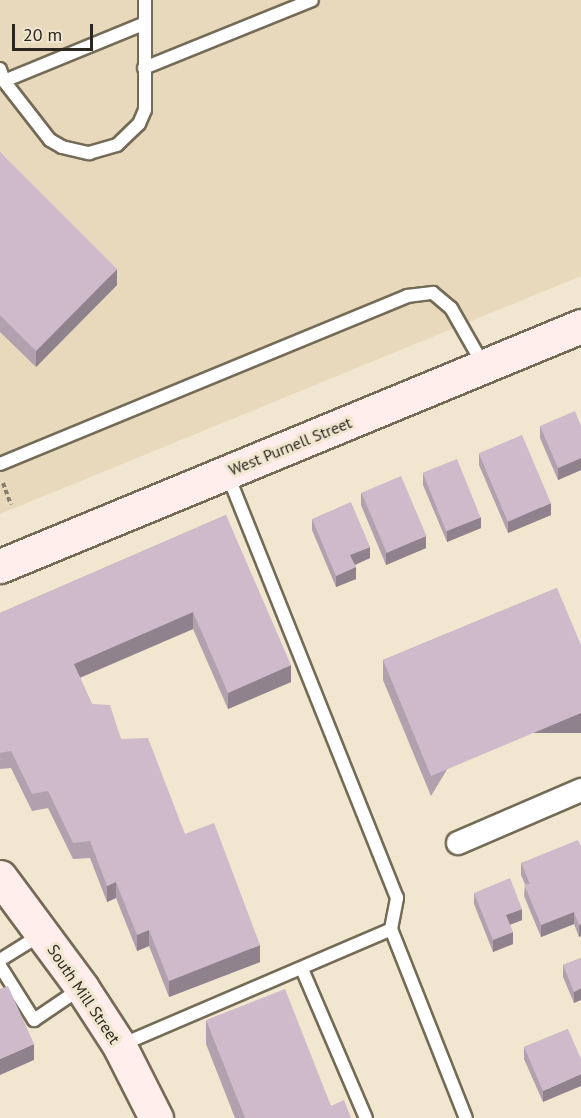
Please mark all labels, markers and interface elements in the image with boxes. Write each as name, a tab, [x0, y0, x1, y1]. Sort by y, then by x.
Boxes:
scale bar	[15, 12, 96, 50]
text: 20 m	[23, 23, 62, 46]
street label: West Purnell Street	[226, 413, 354, 479]
street label: South Mill Street	[44, 941, 124, 1047]

